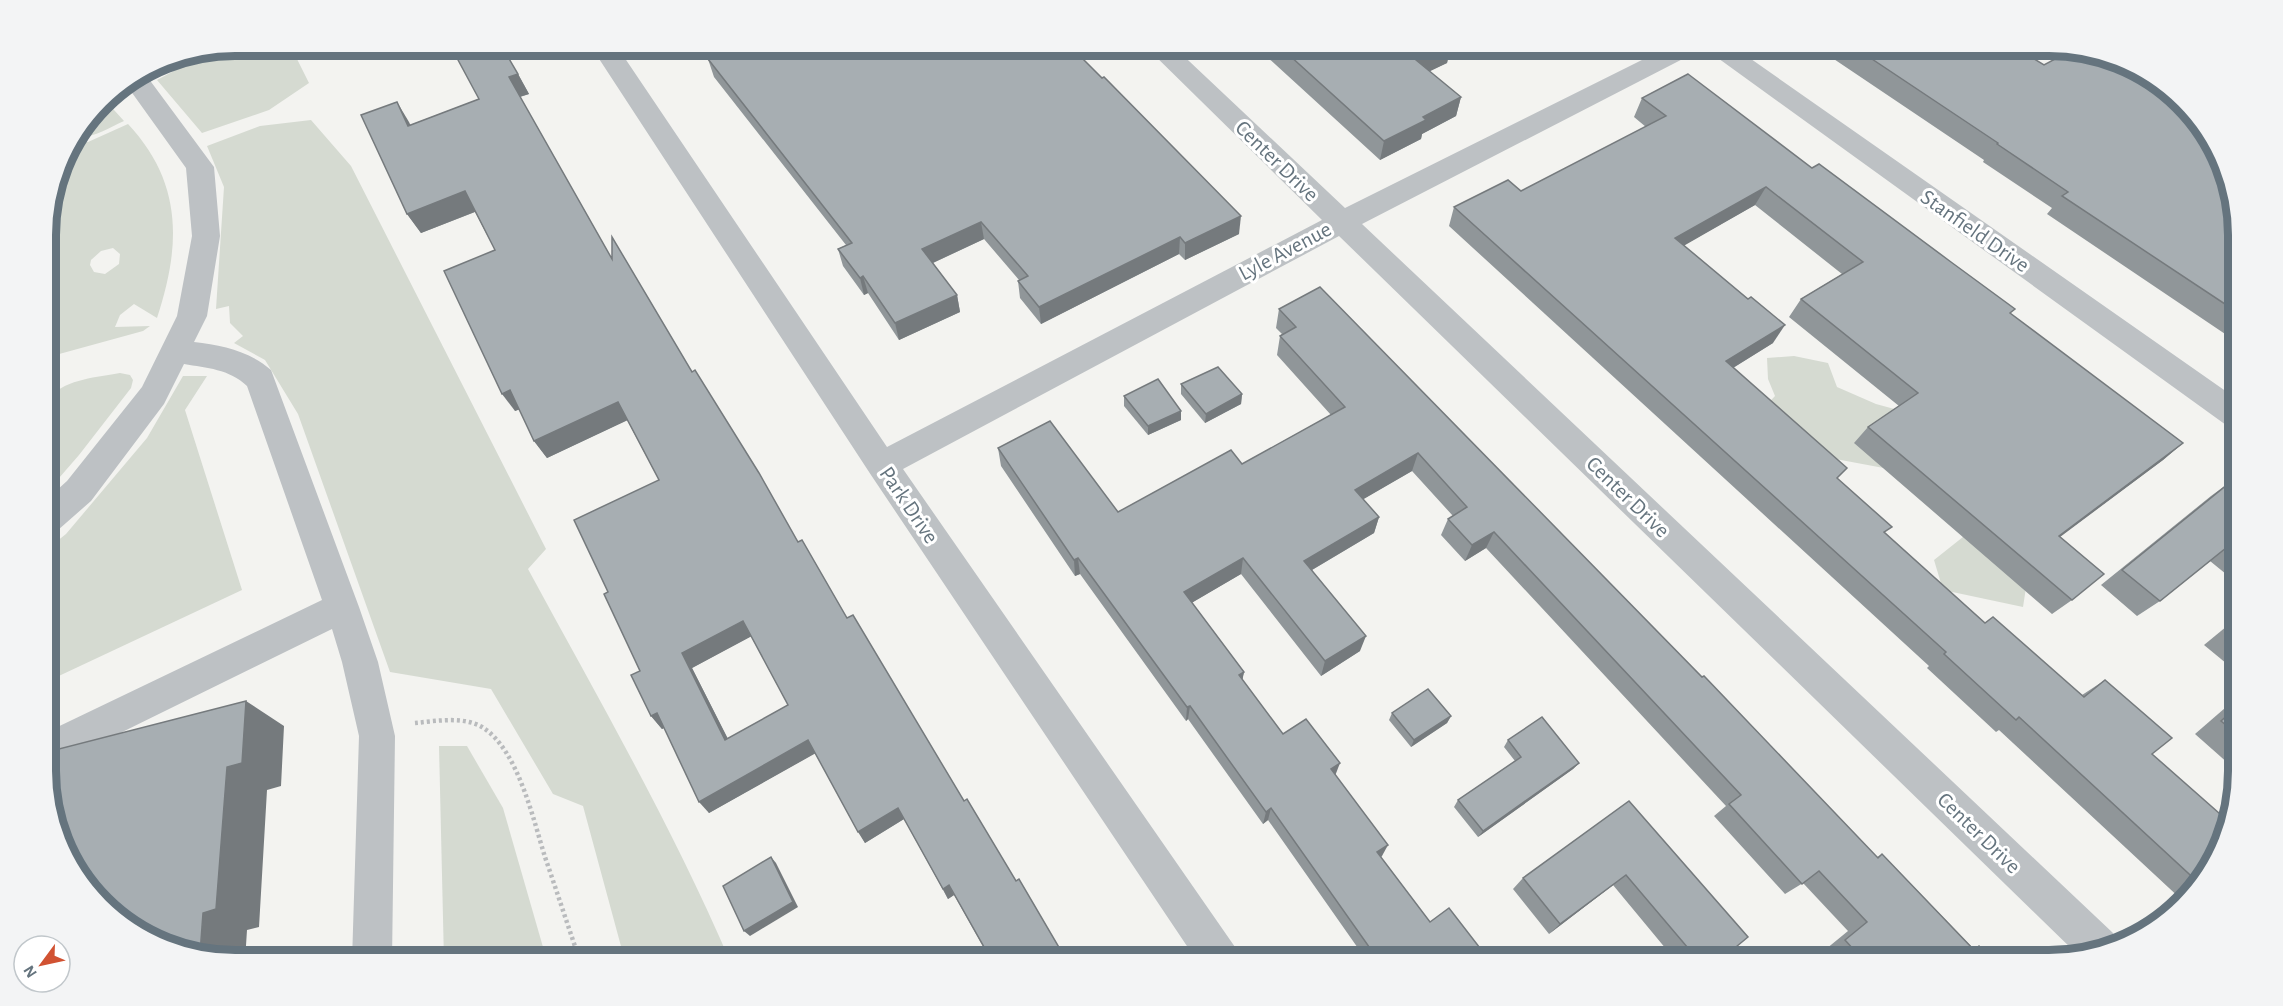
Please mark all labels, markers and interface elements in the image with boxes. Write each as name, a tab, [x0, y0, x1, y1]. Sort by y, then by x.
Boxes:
street label: Center Drive	[1231, 116, 1323, 206]
street label: Stanfield Drive	[1917, 186, 2033, 276]
street label: Lyle Avenue	[1235, 217, 1335, 285]
street label: Center Drive	[1582, 452, 1674, 542]
street label: Park Drive	[875, 463, 943, 547]
street label: Center Drive	[1933, 788, 2025, 878]
north arrow	[12, 934, 72, 994]
text: N	[21, 963, 40, 981]

